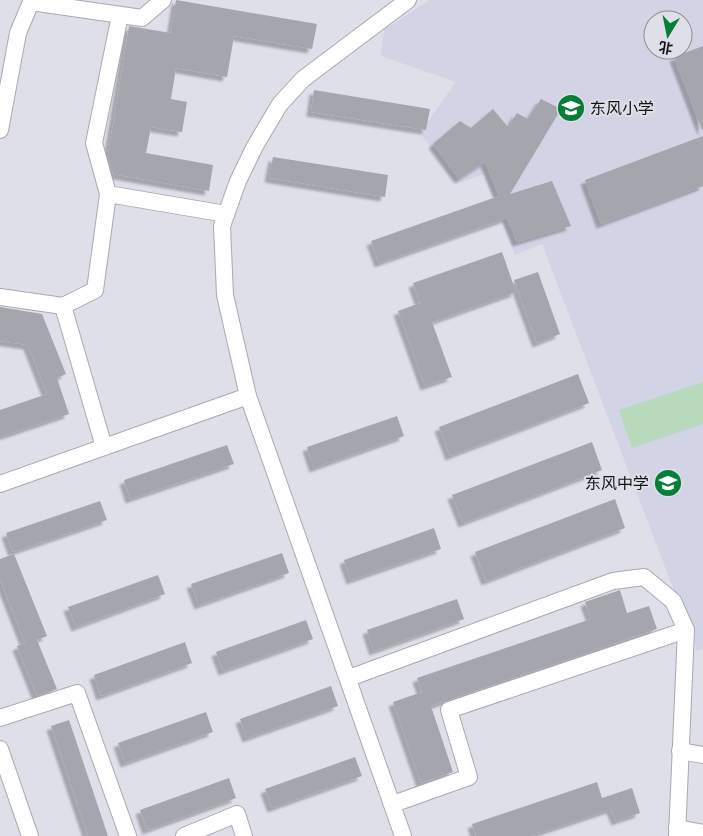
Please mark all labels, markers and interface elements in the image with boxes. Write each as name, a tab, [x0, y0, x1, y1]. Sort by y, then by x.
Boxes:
north arrow	[643, 10, 693, 60]
text: 北	[657, 36, 675, 59]
school or university icon: 东风小学	[556, 93, 586, 123]
place label: 东风小学	[590, 97, 654, 121]
school or university icon: 东风中学	[653, 468, 683, 498]
place label: 东风中学	[585, 472, 649, 496]

